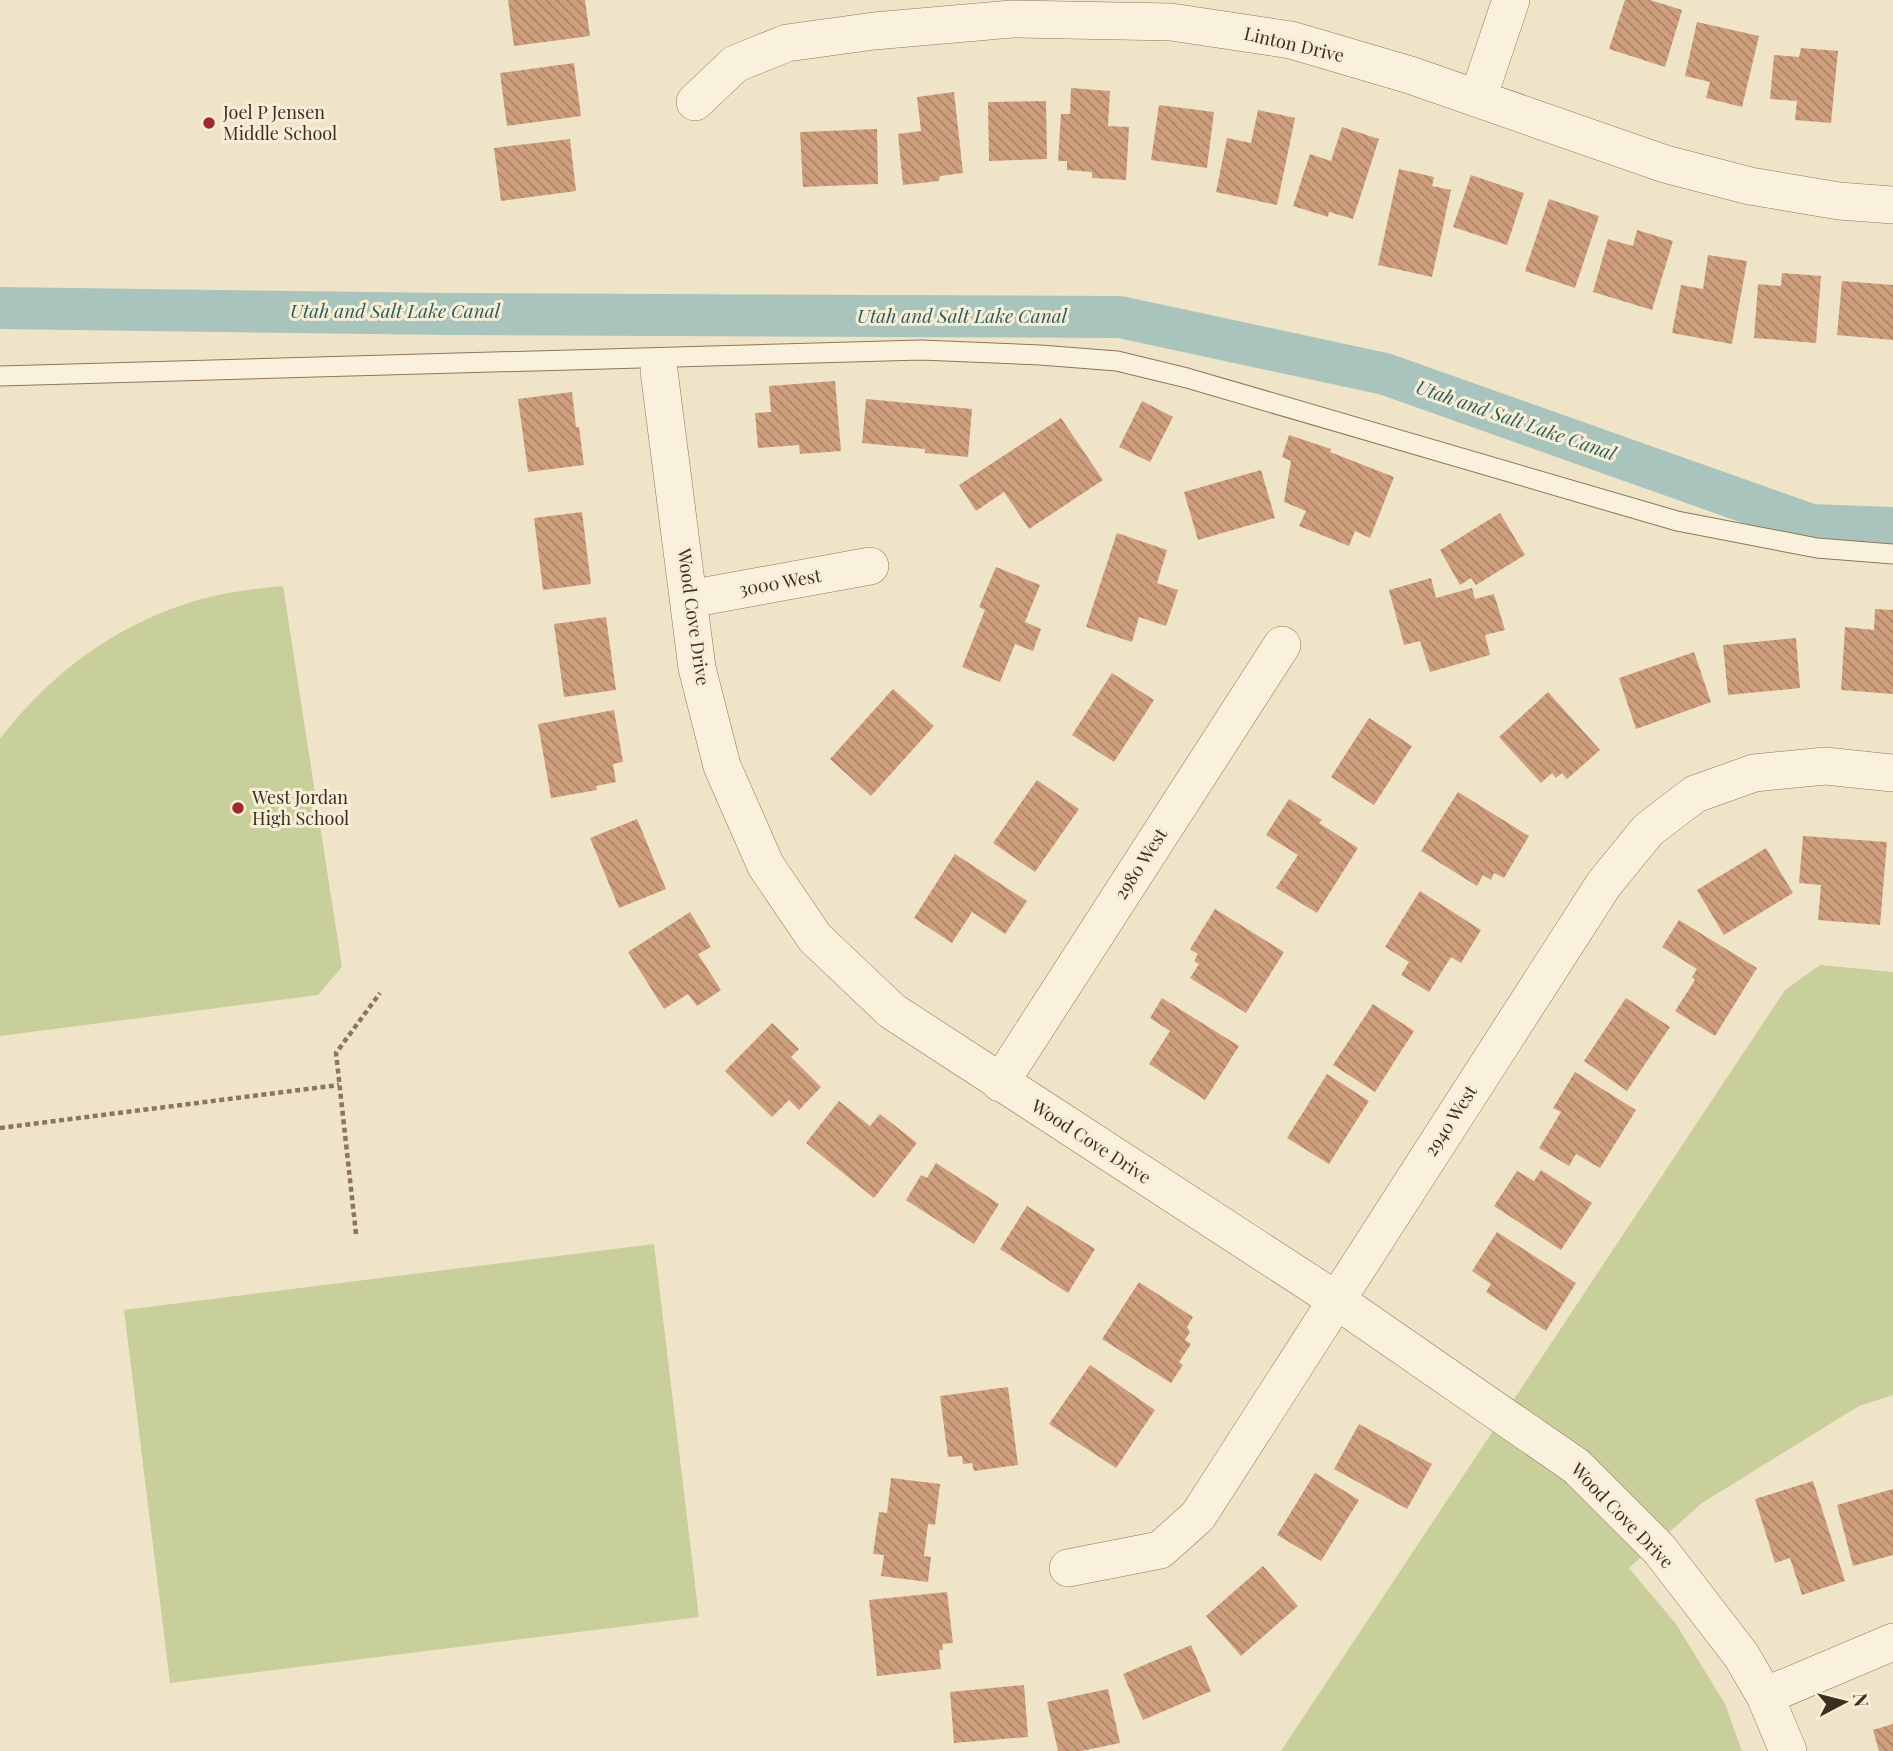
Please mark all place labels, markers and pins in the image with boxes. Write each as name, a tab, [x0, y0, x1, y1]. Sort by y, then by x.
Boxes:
place label: Joel P Jensen Middle School	[222, 100, 337, 145]
marker: Joel P Jensen Middle School	[201, 115, 217, 131]
place label: West Jordan High School	[251, 785, 349, 830]
marker: West Jordan High School	[230, 800, 246, 816]

